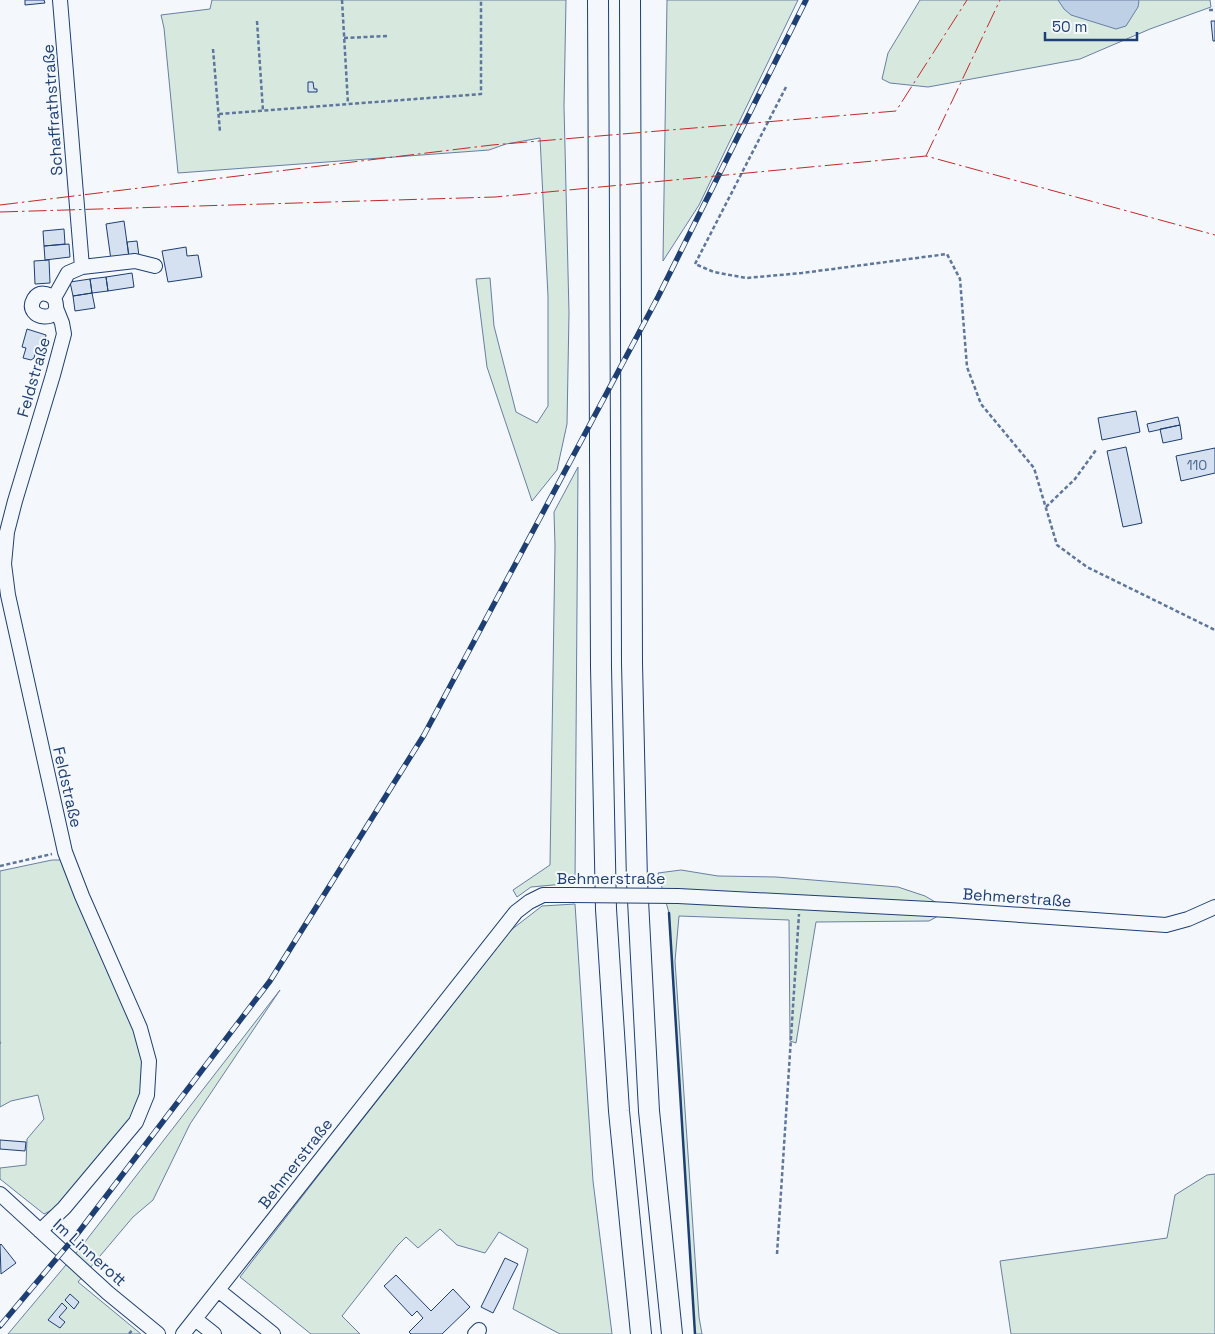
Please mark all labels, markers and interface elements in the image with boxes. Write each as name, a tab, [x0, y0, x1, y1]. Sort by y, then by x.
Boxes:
scale bar	[1045, 10, 1138, 42]
text: 50 m	[1052, 17, 1087, 36]
street label: Schaffrathstraße	[37, 43, 68, 176]
street label: Feldstraße	[12, 335, 55, 420]
house number: 110	[1187, 456, 1207, 474]
street label: Feldstraße	[48, 745, 87, 830]
street label: Behmerstraße	[556, 868, 666, 889]
street label: Behmerstraße	[962, 883, 1072, 912]
street label: Behmerstraße	[254, 1114, 337, 1213]
street label: Im Linnerott	[49, 1214, 131, 1291]

